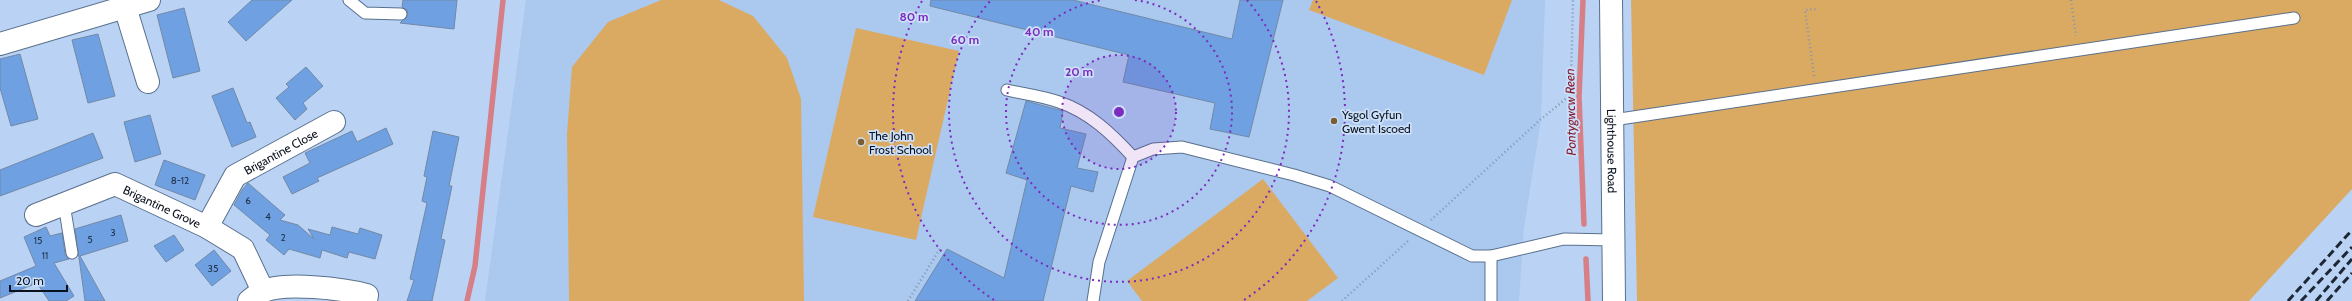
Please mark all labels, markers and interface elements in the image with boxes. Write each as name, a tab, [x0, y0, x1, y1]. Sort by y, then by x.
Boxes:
text: 80 m	[900, 9, 928, 24]
text: 40 m	[1024, 24, 1054, 39]
text: 60 m	[951, 32, 979, 47]
text: 20 m	[1065, 64, 1093, 79]
water label: Pontygwcw Reen	[1561, 68, 1579, 156]
centre of rings	[1112, 105, 1126, 119]
place label: Ysgol Gyfun Gwent Iscoed	[1341, 107, 1411, 136]
street label: Lighthouse Road	[1605, 109, 1620, 193]
marker: Ysgol Gyfun Gwent Iscoed	[1329, 116, 1339, 126]
street label: Brigantine Close	[241, 125, 320, 177]
place label: The John Frost School	[869, 128, 932, 157]
marker: The John Frost School	[856, 137, 866, 147]
house number: 8-12	[171, 174, 189, 187]
street label: Brigantine Grove	[121, 181, 203, 231]
house number: 6	[245, 194, 251, 207]
house number: 4	[265, 210, 271, 223]
house number: 3	[110, 226, 116, 239]
house number: 2	[280, 231, 286, 244]
house number: 5	[87, 233, 93, 246]
house number: 15	[34, 234, 42, 247]
house number: 11	[42, 249, 48, 262]
house number: 35	[208, 262, 218, 275]
scale bar	[10, 267, 67, 293]
text: 20 m	[16, 273, 44, 288]

